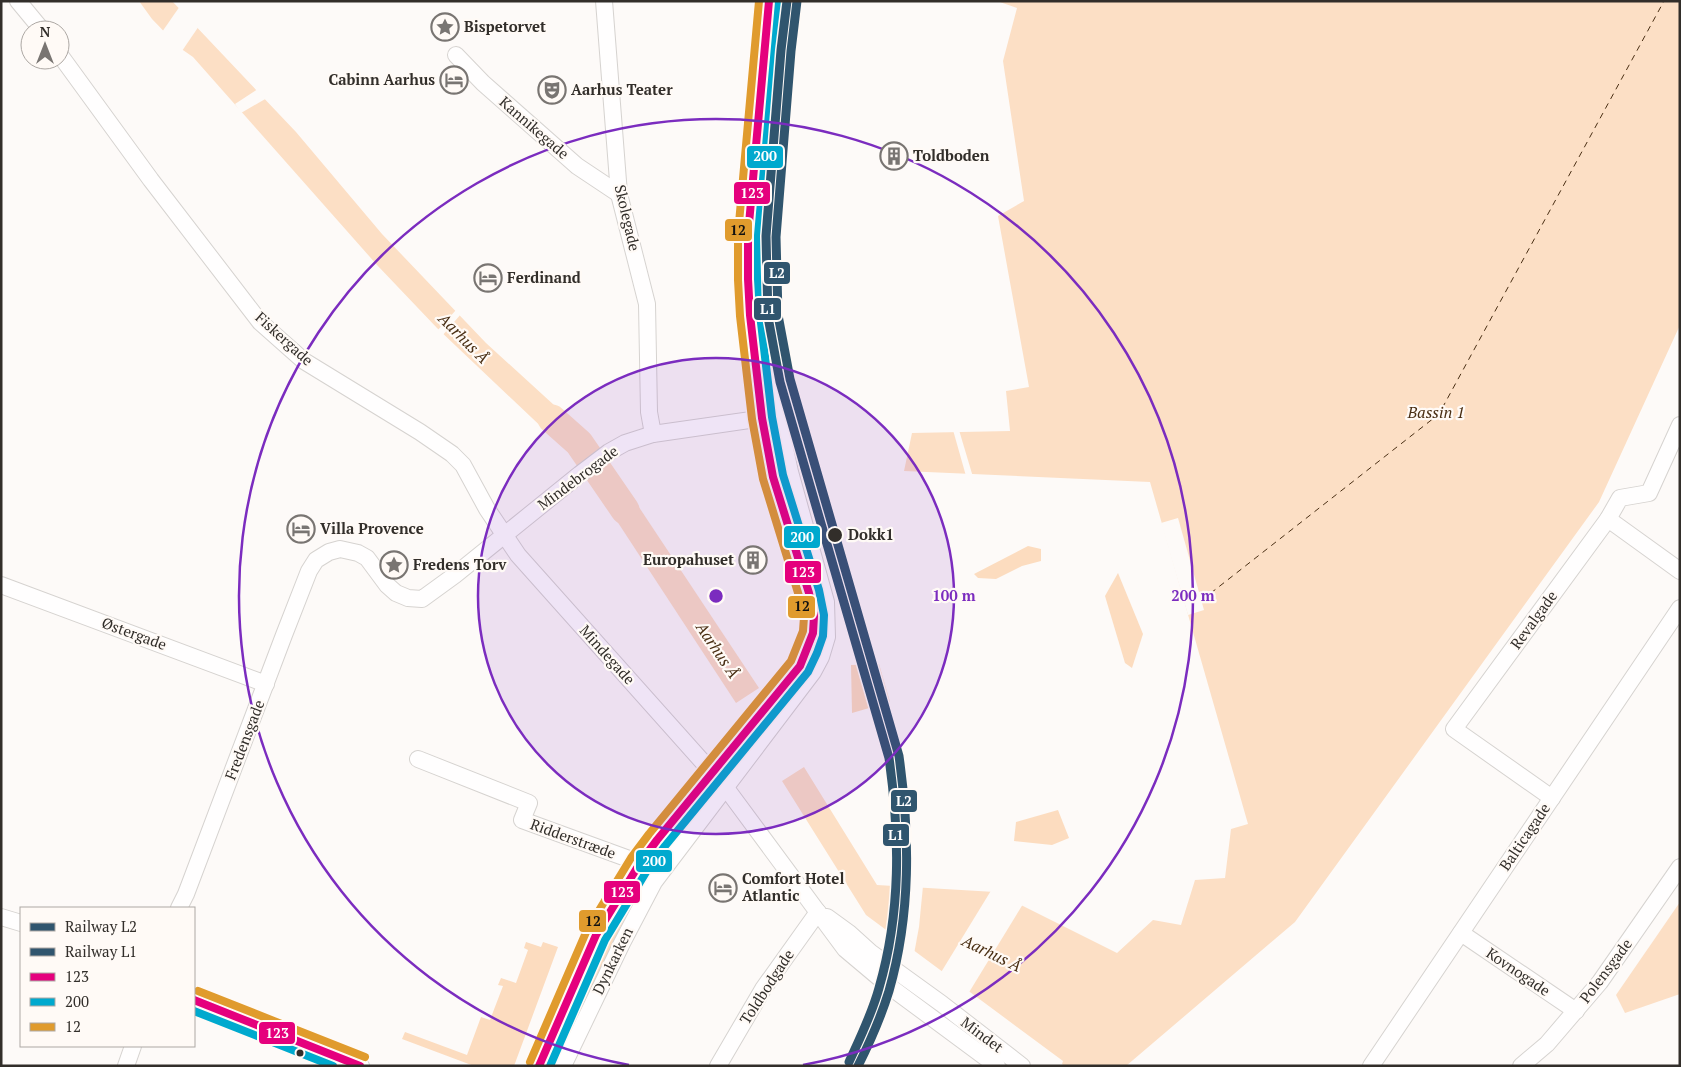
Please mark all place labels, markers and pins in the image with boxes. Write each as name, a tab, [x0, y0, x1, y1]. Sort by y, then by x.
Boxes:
place icon: Bispetorvet	[430, 12, 460, 42]
place label: Bispetorvet	[464, 16, 546, 36]
hotel icon: Cabinn Aarhus	[439, 65, 469, 95]
place label: Cabinn Aarhus	[328, 69, 435, 89]
theatre icon: Aarhus Teater	[537, 75, 567, 105]
place label: Aarhus Teater	[571, 79, 673, 99]
building icon: Toldboden	[879, 141, 909, 171]
place label: Toldboden	[913, 145, 990, 165]
hotel icon: Ferdinand	[473, 263, 503, 293]
place label: Ferdinand	[507, 267, 581, 287]
hotel icon: Villa Provence	[286, 514, 316, 544]
place label: Villa Provence	[320, 518, 424, 538]
place label: Dokk1	[848, 524, 894, 544]
marker: Dokk1	[826, 526, 844, 544]
building icon: Europahuset	[738, 545, 768, 575]
place label: Europahuset	[643, 549, 734, 569]
place icon: Fredens Torv	[379, 550, 409, 580]
place label: Fredens Torv	[413, 554, 507, 574]
centre of rings	[707, 587, 725, 605]
place label: Comfort Hotel Atlantic	[742, 868, 844, 905]
hotel icon: Comfort Hotel Atlantic	[708, 873, 738, 903]
unlabelled marker	[295, 1048, 305, 1058]

